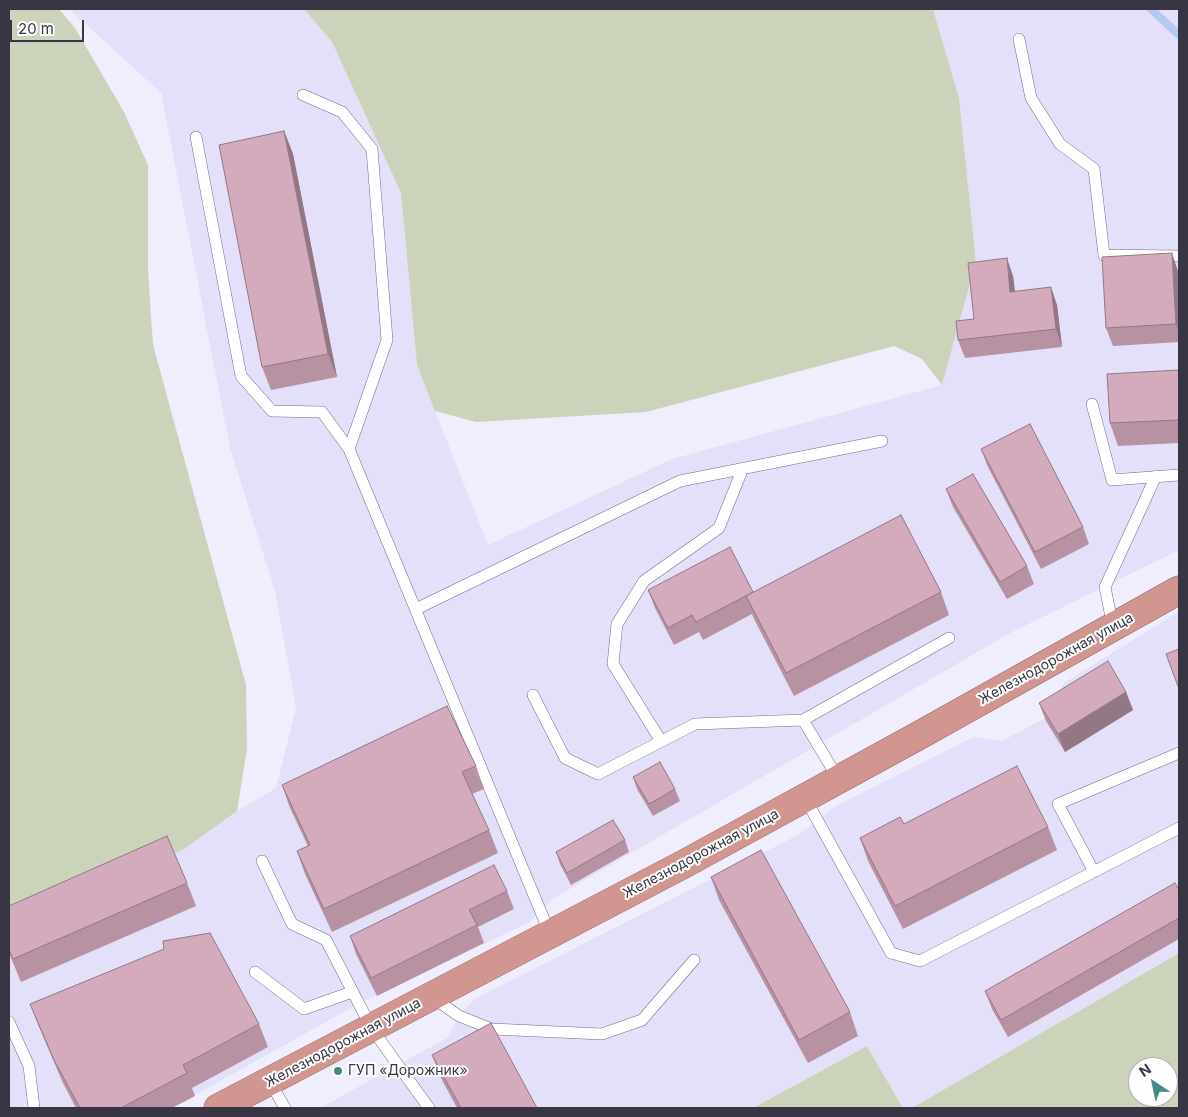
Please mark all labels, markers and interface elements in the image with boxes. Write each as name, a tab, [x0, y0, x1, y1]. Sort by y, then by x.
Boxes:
scale bar	[12, 10, 86, 42]
text: 20 m	[18, 19, 54, 38]
street label: Железнодорожная улица	[976, 610, 1136, 708]
street label: Железнодорожная улица	[620, 806, 782, 902]
street label: Железнодорожная улица	[262, 995, 424, 1091]
north arrow	[1128, 1057, 1178, 1107]
text: N	[1136, 1060, 1154, 1080]
place label: ГУП «Дорожник»	[348, 1063, 468, 1079]
marker: ГУП «Дорожник»	[332, 1065, 344, 1077]

